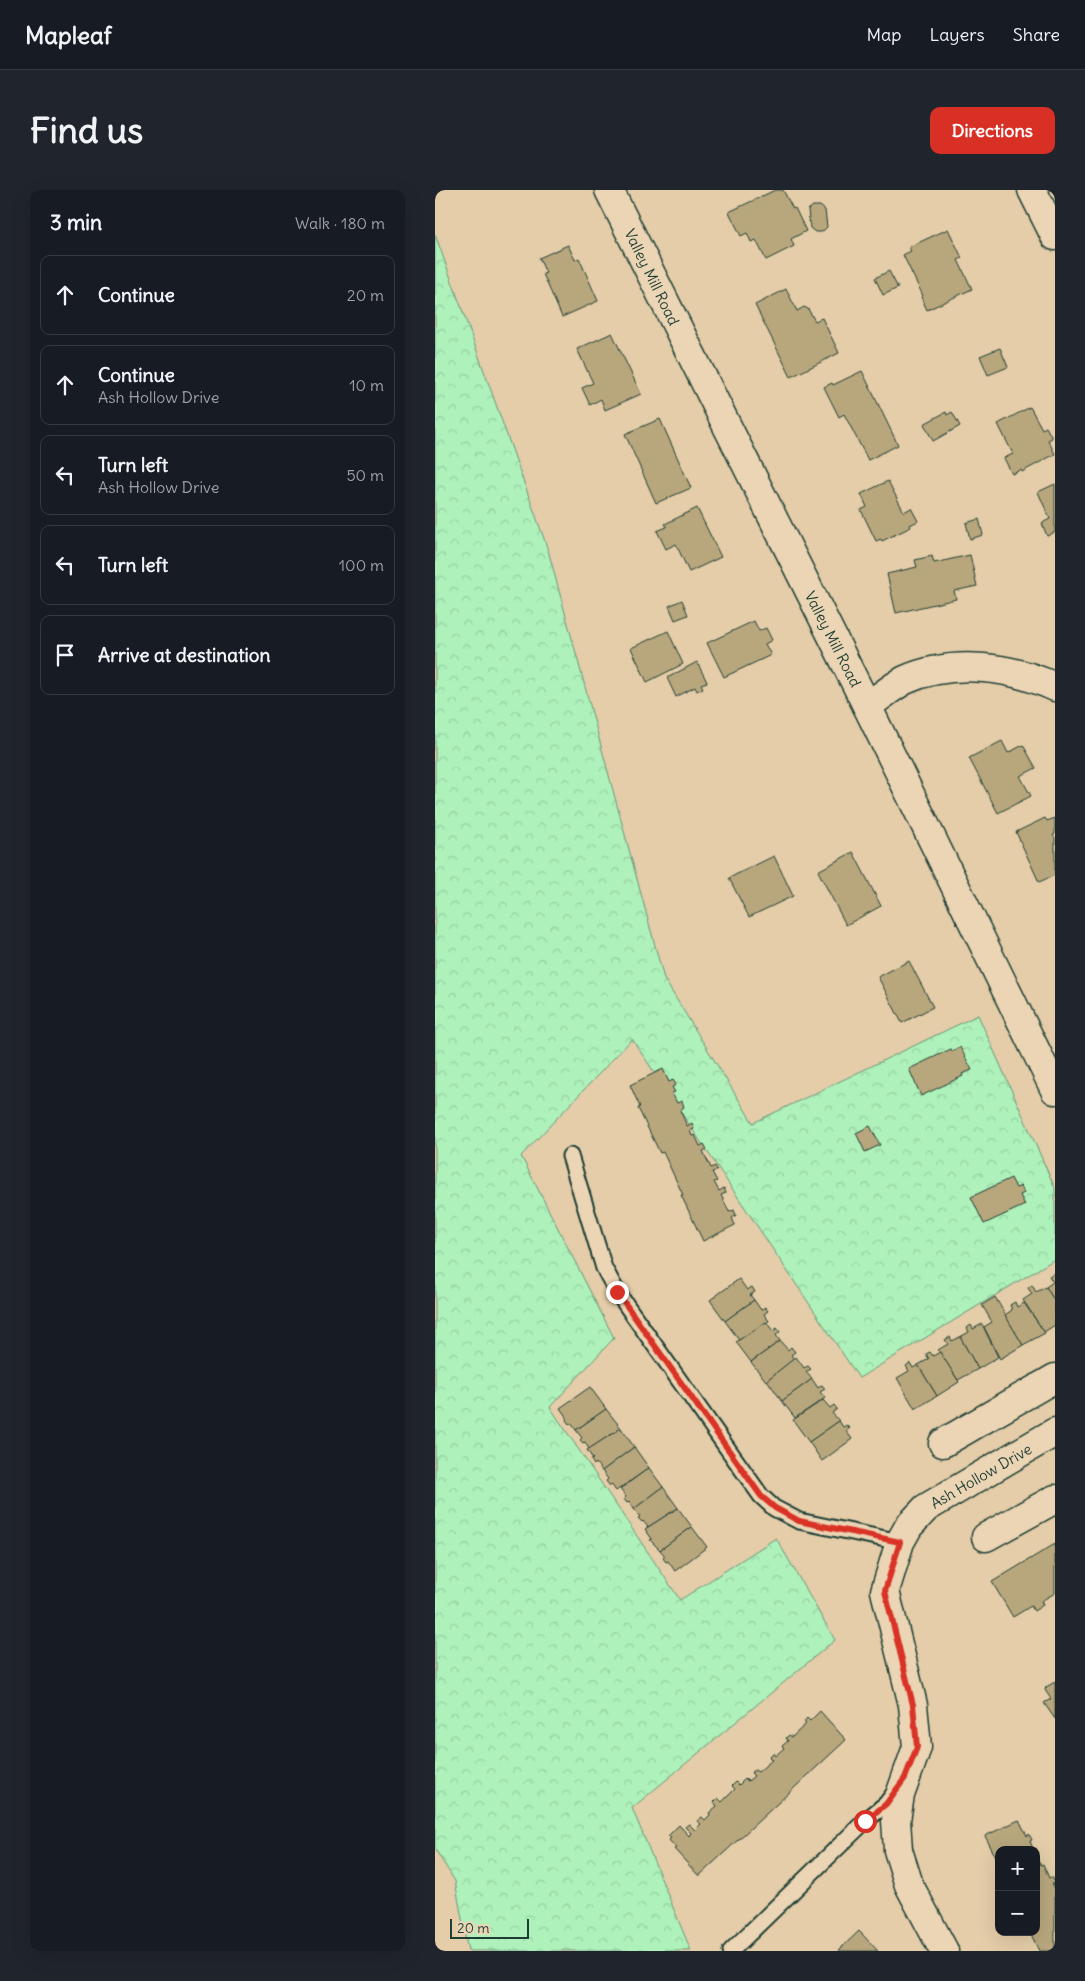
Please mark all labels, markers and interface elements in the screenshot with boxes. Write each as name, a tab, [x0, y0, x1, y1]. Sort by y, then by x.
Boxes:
text: Mapleaf	[25, 20, 112, 50]
text: Map	[866, 23, 901, 46]
text: Layers	[929, 23, 985, 46]
text: Share	[1013, 23, 1060, 46]
button: Directions	[930, 107, 1055, 154]
text: Find us	[30, 108, 143, 152]
text: 3 min	[50, 209, 102, 236]
text: Walk · 180 m	[295, 213, 385, 233]
street label: Valley Mill Road	[620, 226, 684, 329]
icon: ahead	[51, 281, 79, 309]
text: Continue	[98, 283, 175, 307]
text: 20 m	[347, 285, 384, 305]
text: Continue	[98, 363, 175, 387]
icon: ahead	[51, 371, 79, 399]
text: 10 m	[349, 375, 384, 395]
text: Ash Hollow Drive	[98, 387, 219, 407]
text: Turn left	[98, 453, 168, 477]
icon: left	[51, 461, 79, 489]
text: 50 m	[346, 465, 384, 485]
text: Ash Hollow Drive	[98, 477, 219, 497]
icon: left	[51, 551, 79, 579]
text: Turn left	[98, 553, 168, 577]
text: 100 m	[339, 555, 384, 575]
street label: Valley Mill Road	[801, 588, 865, 690]
icon: arrive	[51, 641, 79, 669]
text: Arrive at destination	[98, 643, 271, 667]
route end	[606, 1281, 629, 1304]
street label: Ash Hollow Drive	[927, 1439, 1035, 1513]
route start	[854, 1810, 877, 1833]
map controls	[995, 1846, 1040, 1936]
button: +	[995, 1846, 1040, 1891]
button: −	[995, 1891, 1040, 1936]
scale bar	[450, 1916, 529, 1939]
text: 20 m	[457, 1919, 490, 1937]

